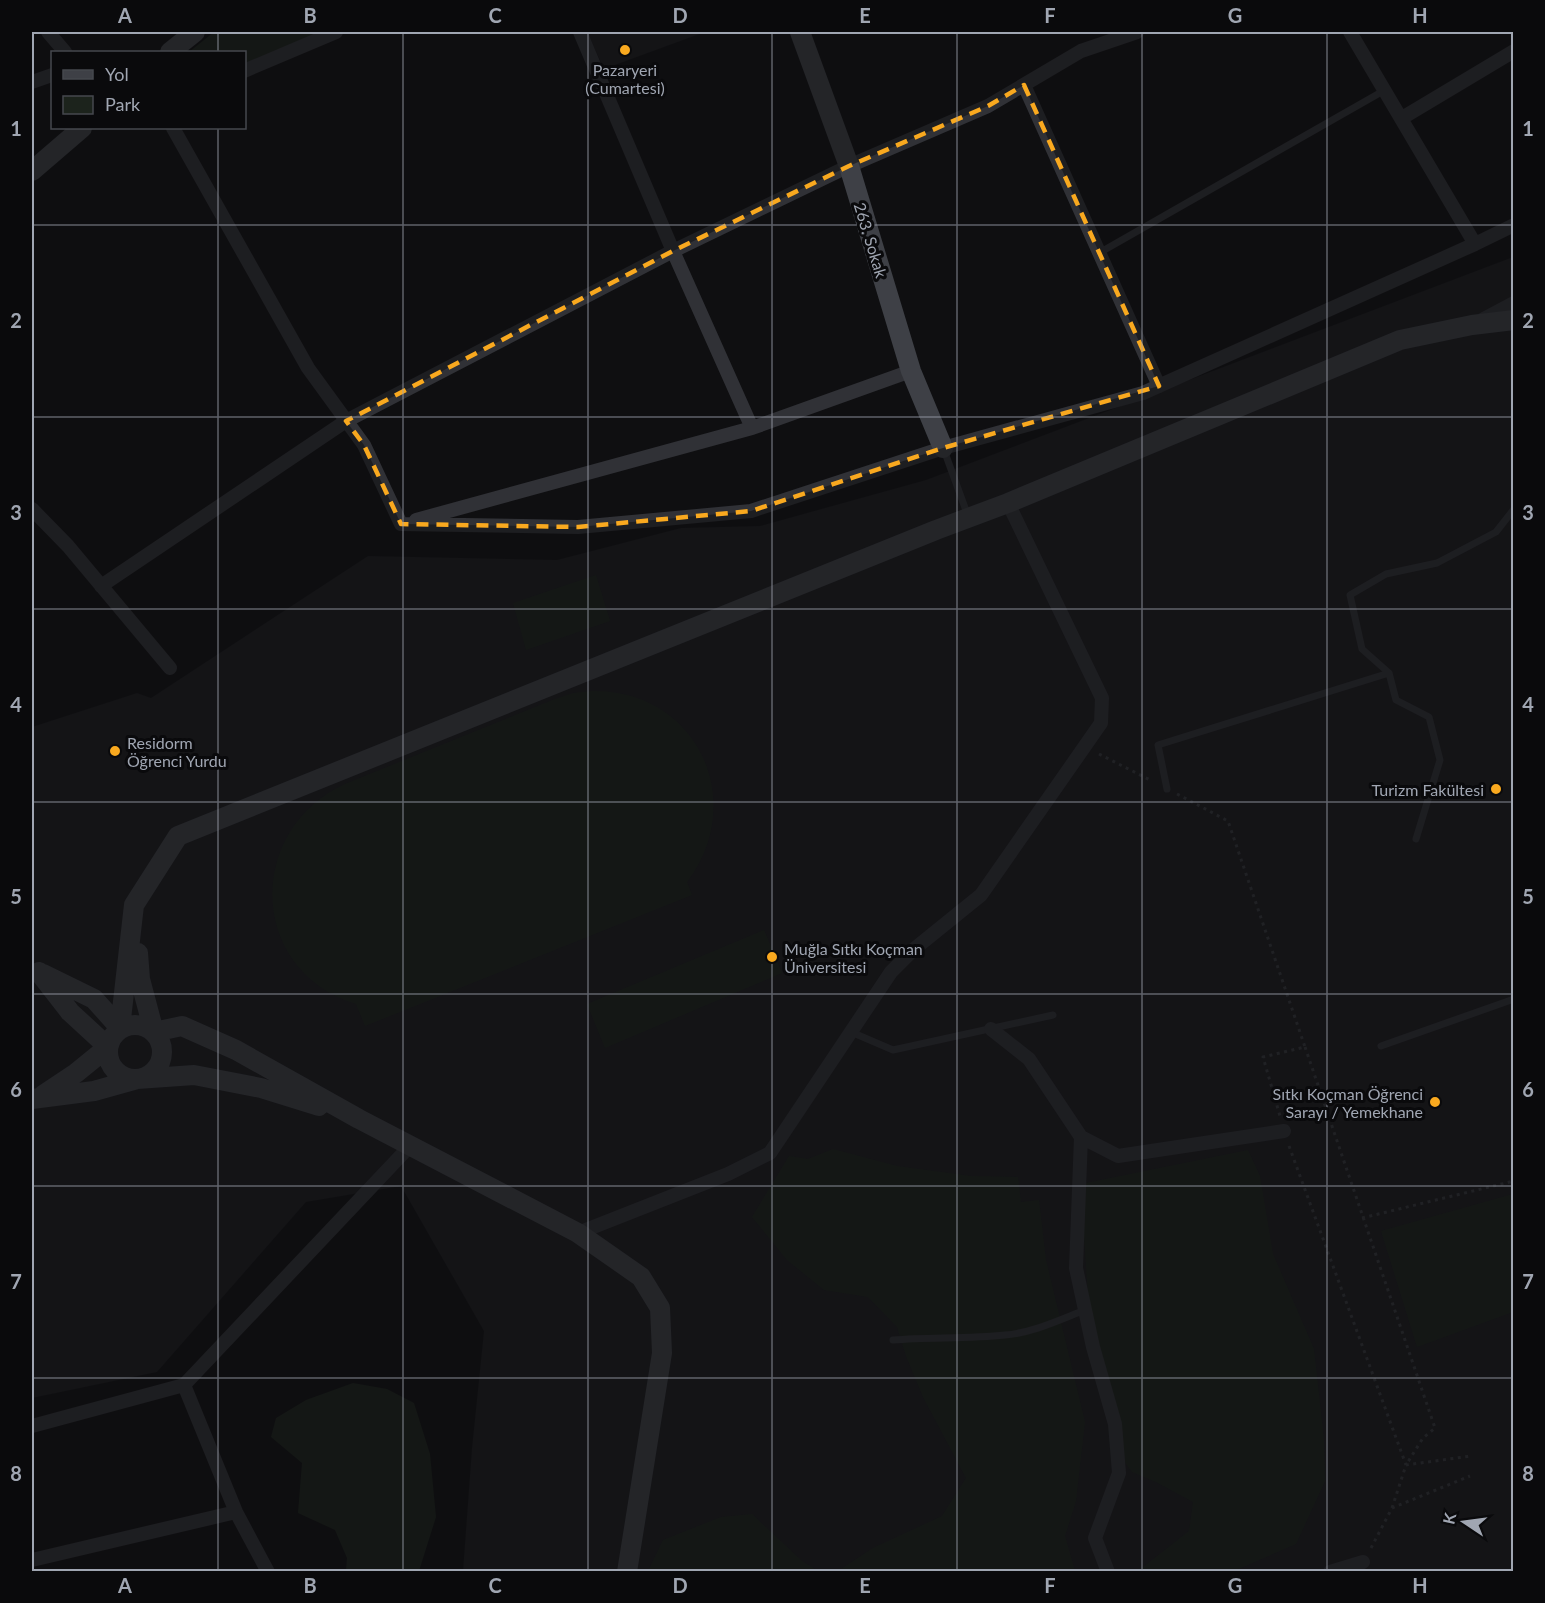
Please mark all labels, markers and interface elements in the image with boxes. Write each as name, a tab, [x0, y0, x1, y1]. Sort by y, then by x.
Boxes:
text: A	[117, 3, 132, 27]
text: B	[303, 3, 317, 27]
text: C	[488, 3, 502, 27]
text: D	[672, 3, 688, 27]
text: E	[859, 3, 871, 27]
text: F	[1044, 3, 1056, 27]
text: G	[1228, 3, 1242, 27]
text: H	[1412, 3, 1428, 27]
marker: Pazaryeri (Cumartesi)	[618, 43, 632, 57]
legend	[51, 51, 246, 129]
place label: Pazaryeri (Cumartesi)	[585, 60, 665, 97]
text: Yol	[105, 63, 129, 85]
text: Park	[105, 93, 141, 115]
text: 1	[10, 116, 22, 140]
text: 1	[1522, 116, 1534, 140]
street label: 263. Sokak	[851, 200, 892, 281]
text: 2	[10, 308, 22, 332]
text: 2	[1522, 308, 1534, 332]
text: 3	[10, 500, 22, 524]
text: 3	[1522, 500, 1534, 524]
text: 4	[10, 692, 22, 716]
text: 4	[1522, 692, 1534, 716]
place label: Residorm Öğrenci Yurdu	[127, 733, 227, 770]
marker: Residorm Öğrenci Yurdu	[108, 744, 122, 758]
place label: Turizm Fakültesi	[1372, 780, 1484, 799]
marker: Turizm Fakültesi	[1489, 782, 1503, 796]
text: 5	[10, 884, 22, 908]
text: 5	[1522, 884, 1534, 908]
place label: Muğla Sıtkı Koçman Üniversitesi	[784, 939, 923, 976]
marker: Muğla Sıtkı Koçman Üniversitesi	[765, 950, 779, 964]
text: 6	[10, 1077, 22, 1101]
text: 6	[1522, 1077, 1534, 1101]
place label: Sıtkı Koçman Öğrenci Sarayı / Yemekhane	[1273, 1084, 1423, 1121]
marker: Sıtkı Koçman Öğrenci Sarayı / Yemekhane	[1428, 1095, 1442, 1109]
text: 7	[10, 1269, 22, 1293]
text: 7	[1522, 1269, 1534, 1293]
text: 8	[10, 1461, 22, 1485]
text: 8	[1522, 1461, 1534, 1485]
north arrow	[1434, 1492, 1494, 1552]
text: K	[1438, 1510, 1460, 1526]
text: A	[117, 1573, 132, 1597]
text: B	[303, 1573, 317, 1597]
text: C	[488, 1573, 502, 1597]
text: D	[672, 1573, 688, 1597]
text: E	[859, 1573, 871, 1597]
text: F	[1044, 1573, 1056, 1597]
text: G	[1228, 1573, 1242, 1597]
text: H	[1412, 1573, 1428, 1597]

